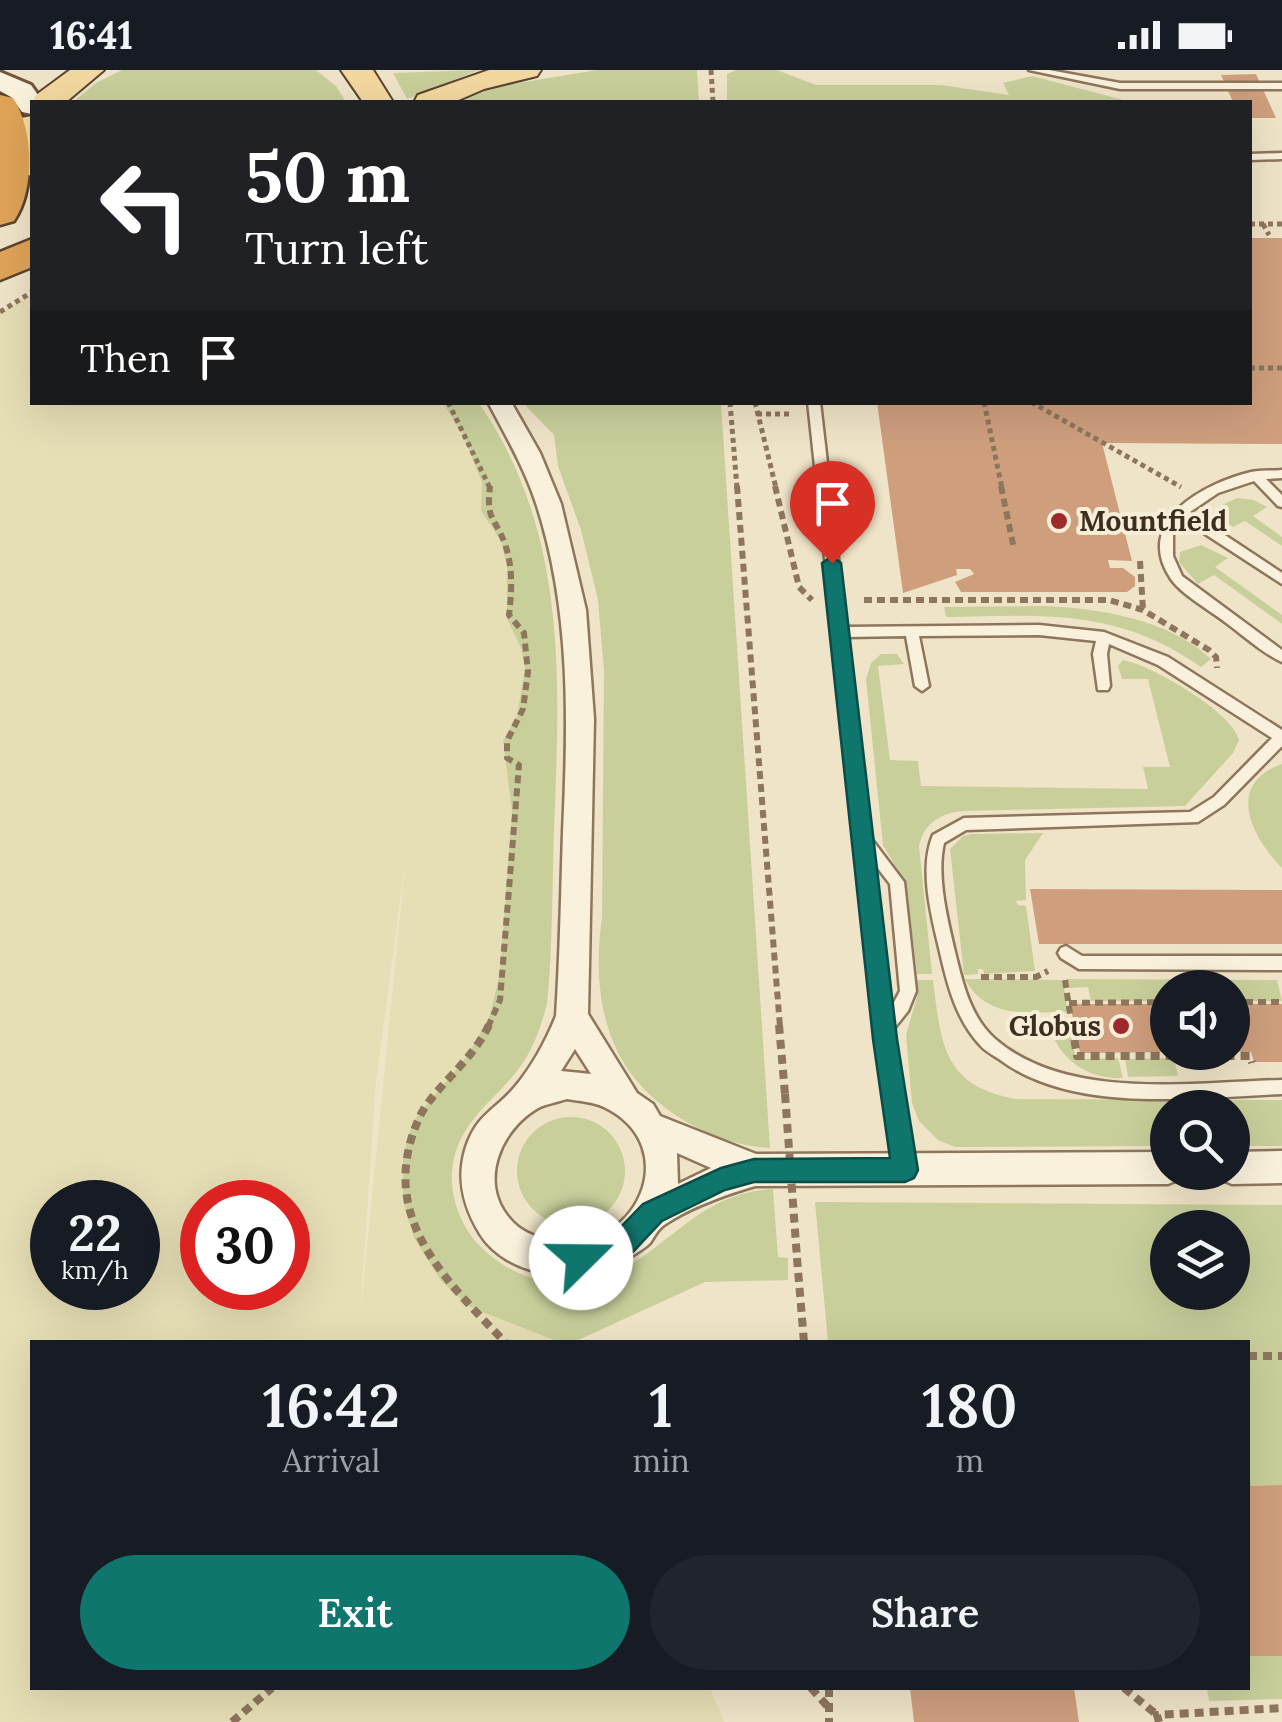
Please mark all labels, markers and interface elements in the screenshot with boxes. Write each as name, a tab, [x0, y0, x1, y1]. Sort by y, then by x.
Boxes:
text: 16:41	[50, 11, 133, 59]
text: 50 m	[245, 132, 410, 221]
icon: left	[80, 140, 210, 270]
text: Turn left	[245, 219, 428, 276]
icon: arrive	[191, 330, 246, 385]
text: Then	[80, 334, 171, 382]
pin	[790, 461, 875, 564]
icon: arrive	[805, 476, 860, 531]
place label: Mountfield	[1079, 503, 1227, 539]
marker: Mountfield	[1048, 510, 1070, 532]
map controls	[1150, 970, 1250, 1310]
button: sound	[1150, 970, 1250, 1070]
place label: Globus	[1009, 1008, 1101, 1044]
marker: Globus	[1110, 1015, 1132, 1037]
button: search	[1150, 1090, 1250, 1190]
speed limit sign: 30	[180, 1180, 310, 1310]
text: 22	[68, 1201, 122, 1265]
position arrow	[529, 1206, 633, 1310]
button: layers	[1150, 1210, 1250, 1310]
text: km/h	[61, 1254, 129, 1286]
text: 16:42	[262, 1367, 400, 1443]
text: 1	[649, 1367, 673, 1443]
text: 180	[922, 1367, 1018, 1443]
text: Arrival	[282, 1440, 380, 1481]
text: min	[633, 1440, 690, 1481]
text: m	[955, 1440, 984, 1481]
button: Exit	[80, 1555, 630, 1670]
button: Share	[650, 1555, 1200, 1670]

